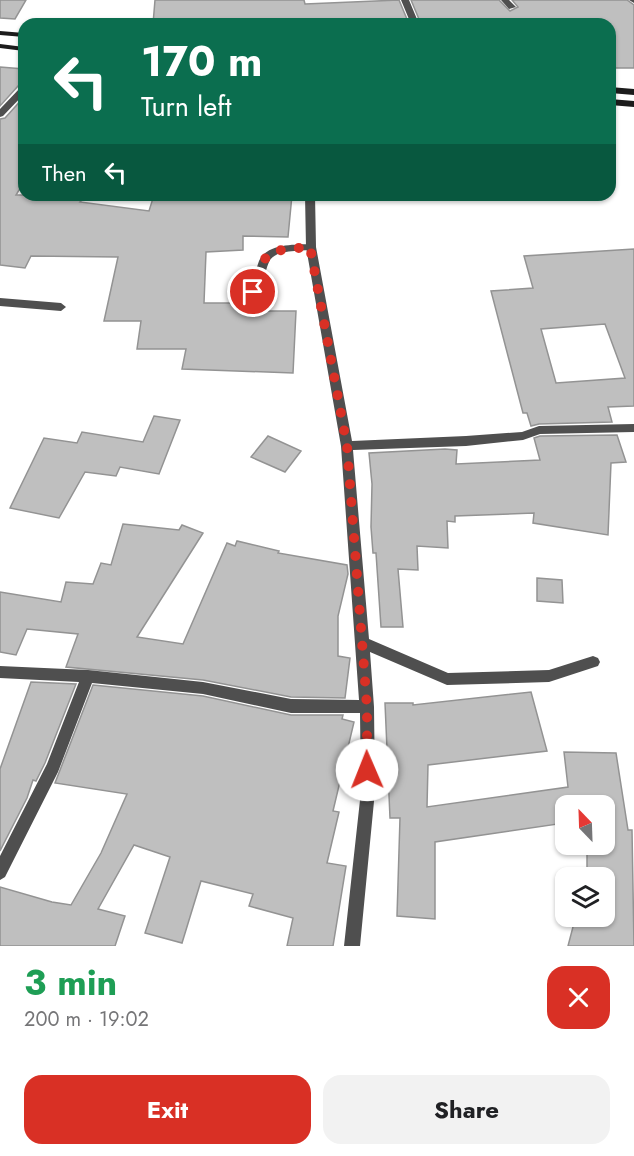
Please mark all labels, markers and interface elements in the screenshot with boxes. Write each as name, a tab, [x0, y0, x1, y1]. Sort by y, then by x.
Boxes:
text: 170 m	[141, 31, 263, 92]
icon: left	[42, 42, 120, 120]
text: Turn left	[141, 87, 231, 126]
icon: left	[99, 156, 132, 189]
text: Then	[42, 157, 87, 189]
pin	[227, 266, 278, 317]
icon: arrive	[236, 275, 269, 308]
position arrow	[335, 738, 399, 802]
north arrow	[555, 795, 615, 855]
map controls	[555, 795, 615, 927]
button: layers	[555, 867, 615, 927]
text: 3 min	[24, 956, 117, 1008]
button: close	[547, 966, 610, 1029]
text: 200 m · 19:02	[24, 1005, 149, 1034]
button: Exit	[24, 1075, 311, 1144]
button: Share	[323, 1075, 610, 1144]

